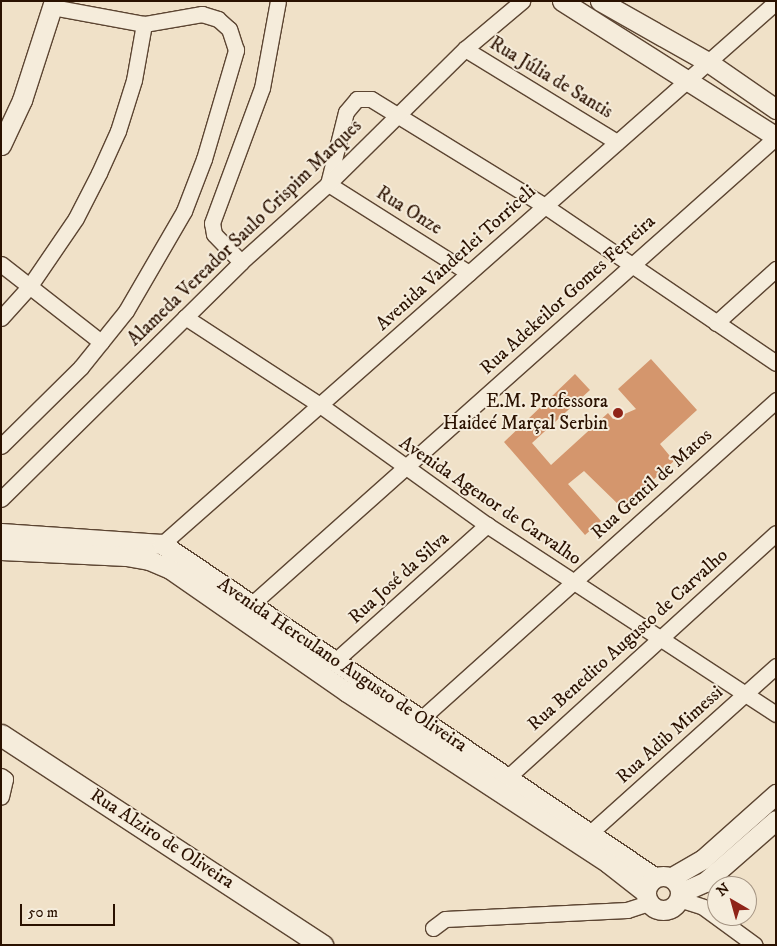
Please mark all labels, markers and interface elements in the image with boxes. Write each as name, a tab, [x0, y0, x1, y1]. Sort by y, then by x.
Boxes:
street label: Rua Júlia de Santis	[485, 32, 617, 124]
street label: Alameda Vereador Saulo Crispim Marques	[123, 115, 367, 351]
street label: Avenida Vanderlei Torriceli	[371, 180, 541, 336]
street label: Rua Onze	[372, 182, 446, 240]
street label: Rua Adekeilor Gomes Ferreira	[476, 210, 660, 380]
place label: E.M. Professora Haideé Marçal Serbin	[443, 391, 608, 435]
marker: E.M. Professora Haideé Marçal Serbin	[612, 407, 624, 419]
street label: Rua Gentil de Matos	[587, 424, 717, 544]
street label: Avenida Agenor de Carvalho	[395, 432, 585, 570]
street label: Rua José da Silva	[344, 527, 454, 629]
street label: Rua Benedito Augusto de Carvalho	[523, 544, 733, 736]
street label: Avenida Herculano Augusto de Oliveira	[213, 573, 471, 757]
street label: Rua Adib Mimessi	[612, 681, 728, 789]
street label: Rua Alziro de Oliveira	[86, 784, 238, 894]
north arrow	[707, 876, 757, 926]
text: N	[713, 879, 733, 901]
scale bar	[22, 894, 118, 926]
text: 50 m	[28, 903, 58, 922]

